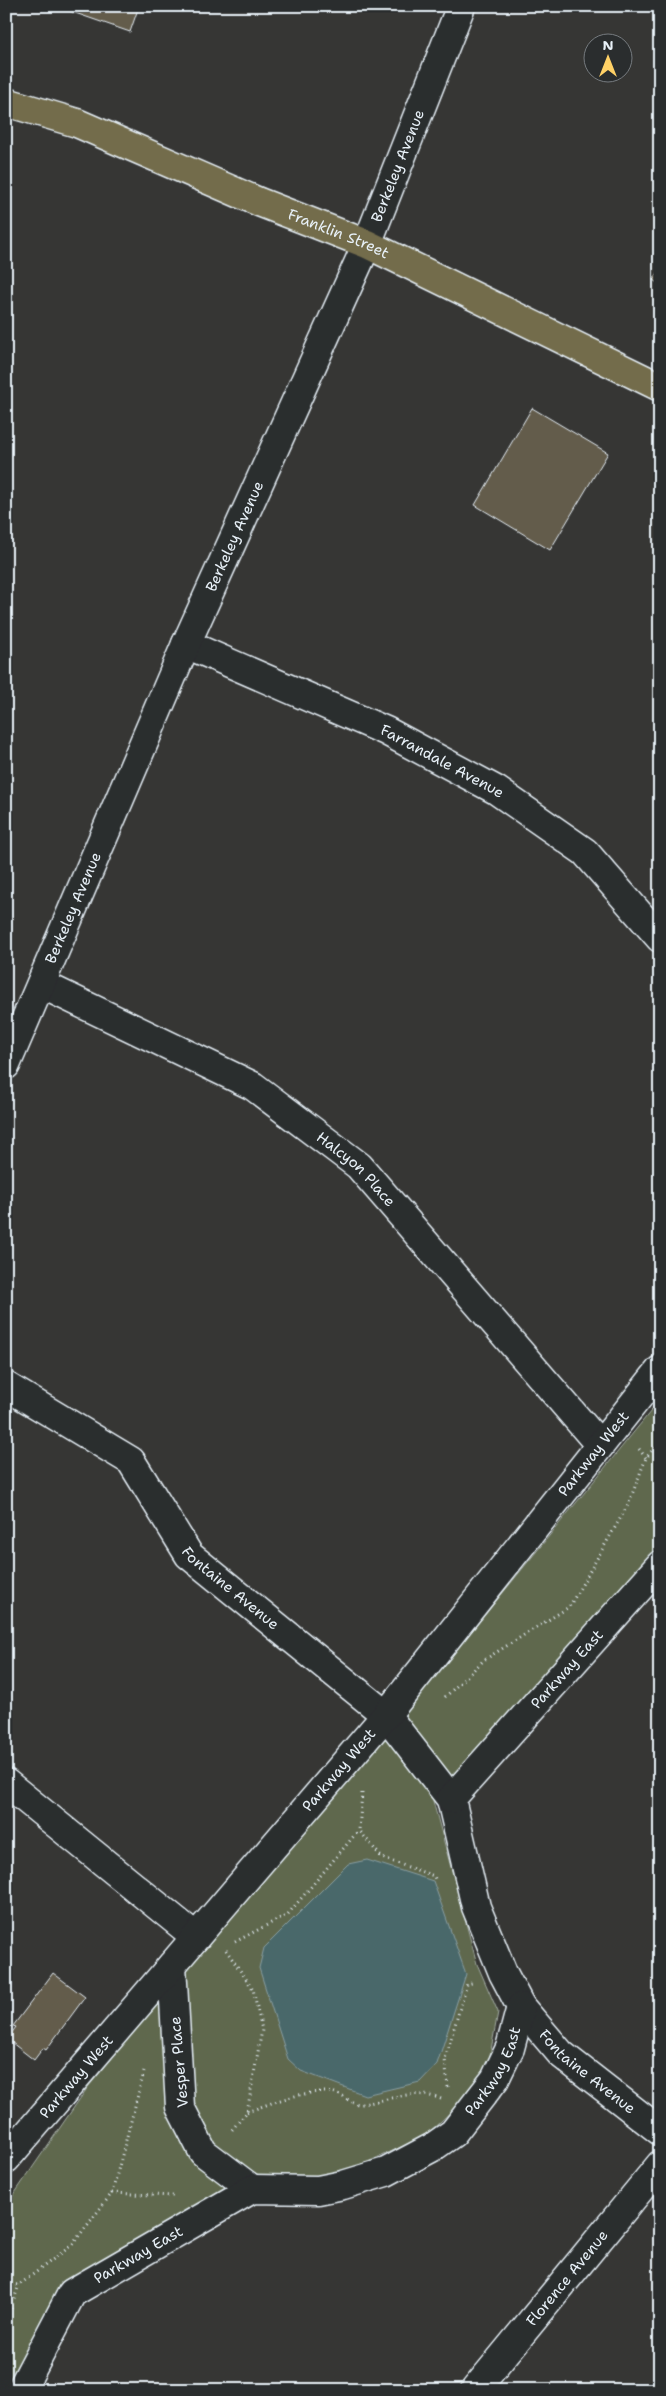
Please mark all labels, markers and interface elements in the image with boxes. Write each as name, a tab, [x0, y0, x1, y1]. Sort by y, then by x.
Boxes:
north arrow	[584, 32, 634, 82]
text: N	[602, 36, 614, 54]
street label: Berkeley Avenue	[367, 107, 429, 225]
street label: Franklin Street	[285, 204, 393, 263]
street label: Berkeley Avenue	[201, 478, 268, 595]
street label: Farrandale Avenue	[377, 720, 508, 803]
street label: Berkeley Avenue	[41, 849, 106, 967]
street label: Halcyon Place	[312, 1127, 400, 1211]
street label: Parkway West	[553, 1407, 633, 1501]
street label: Fontaine Avenue	[176, 1543, 283, 1634]
street label: Parkway East	[526, 1625, 608, 1713]
street label: Parkway West	[298, 1724, 380, 1816]
street label: Vesper Place	[165, 2016, 193, 2108]
street label: Parkway East	[460, 2025, 525, 2120]
street label: Fontaine Avenue	[534, 2025, 640, 2118]
street label: Parkway West	[35, 2031, 117, 2123]
street label: Parkway East	[90, 2221, 186, 2288]
street label: Florence Avenue	[522, 2226, 613, 2330]

